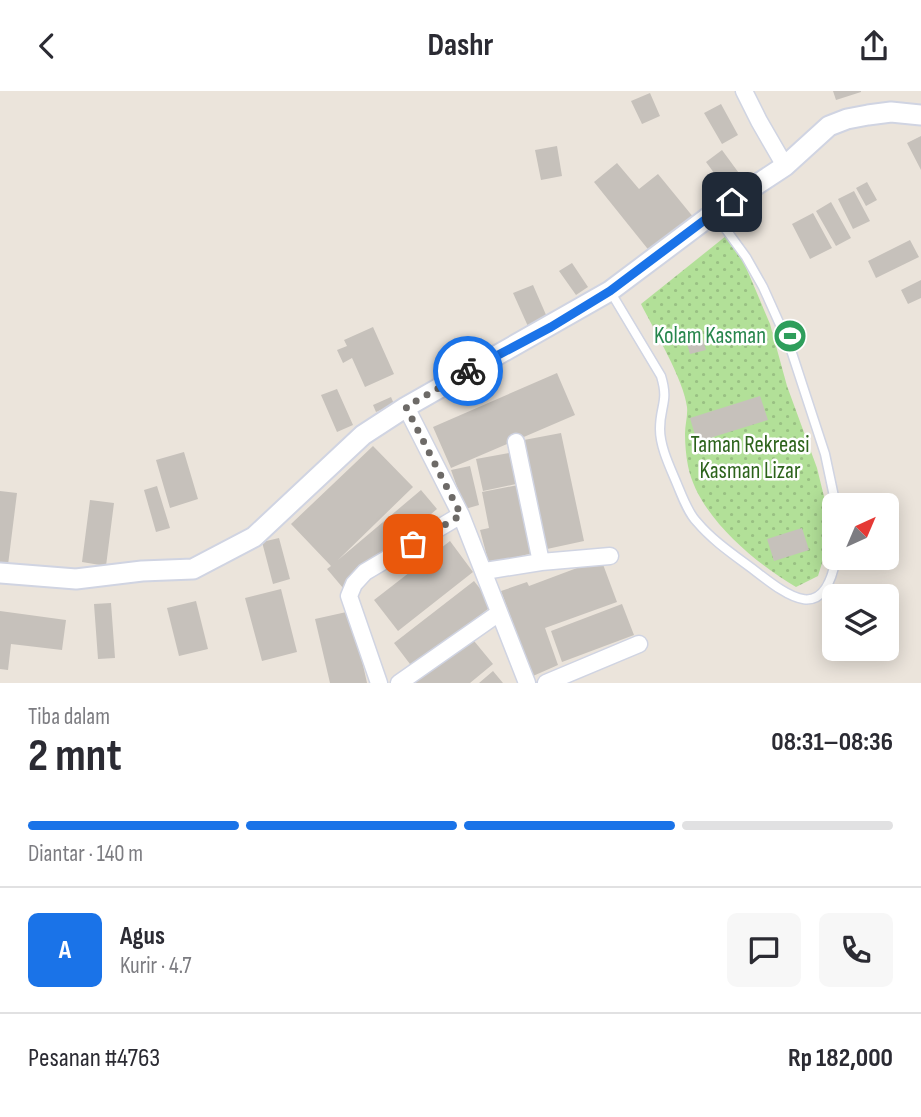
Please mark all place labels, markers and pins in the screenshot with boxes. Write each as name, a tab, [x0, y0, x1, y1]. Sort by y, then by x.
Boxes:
pin	[702, 172, 762, 232]
sports icon: Kolam Kasman	[771, 317, 809, 355]
place label: Kolam Kasman	[654, 322, 766, 350]
pin	[383, 514, 443, 574]

